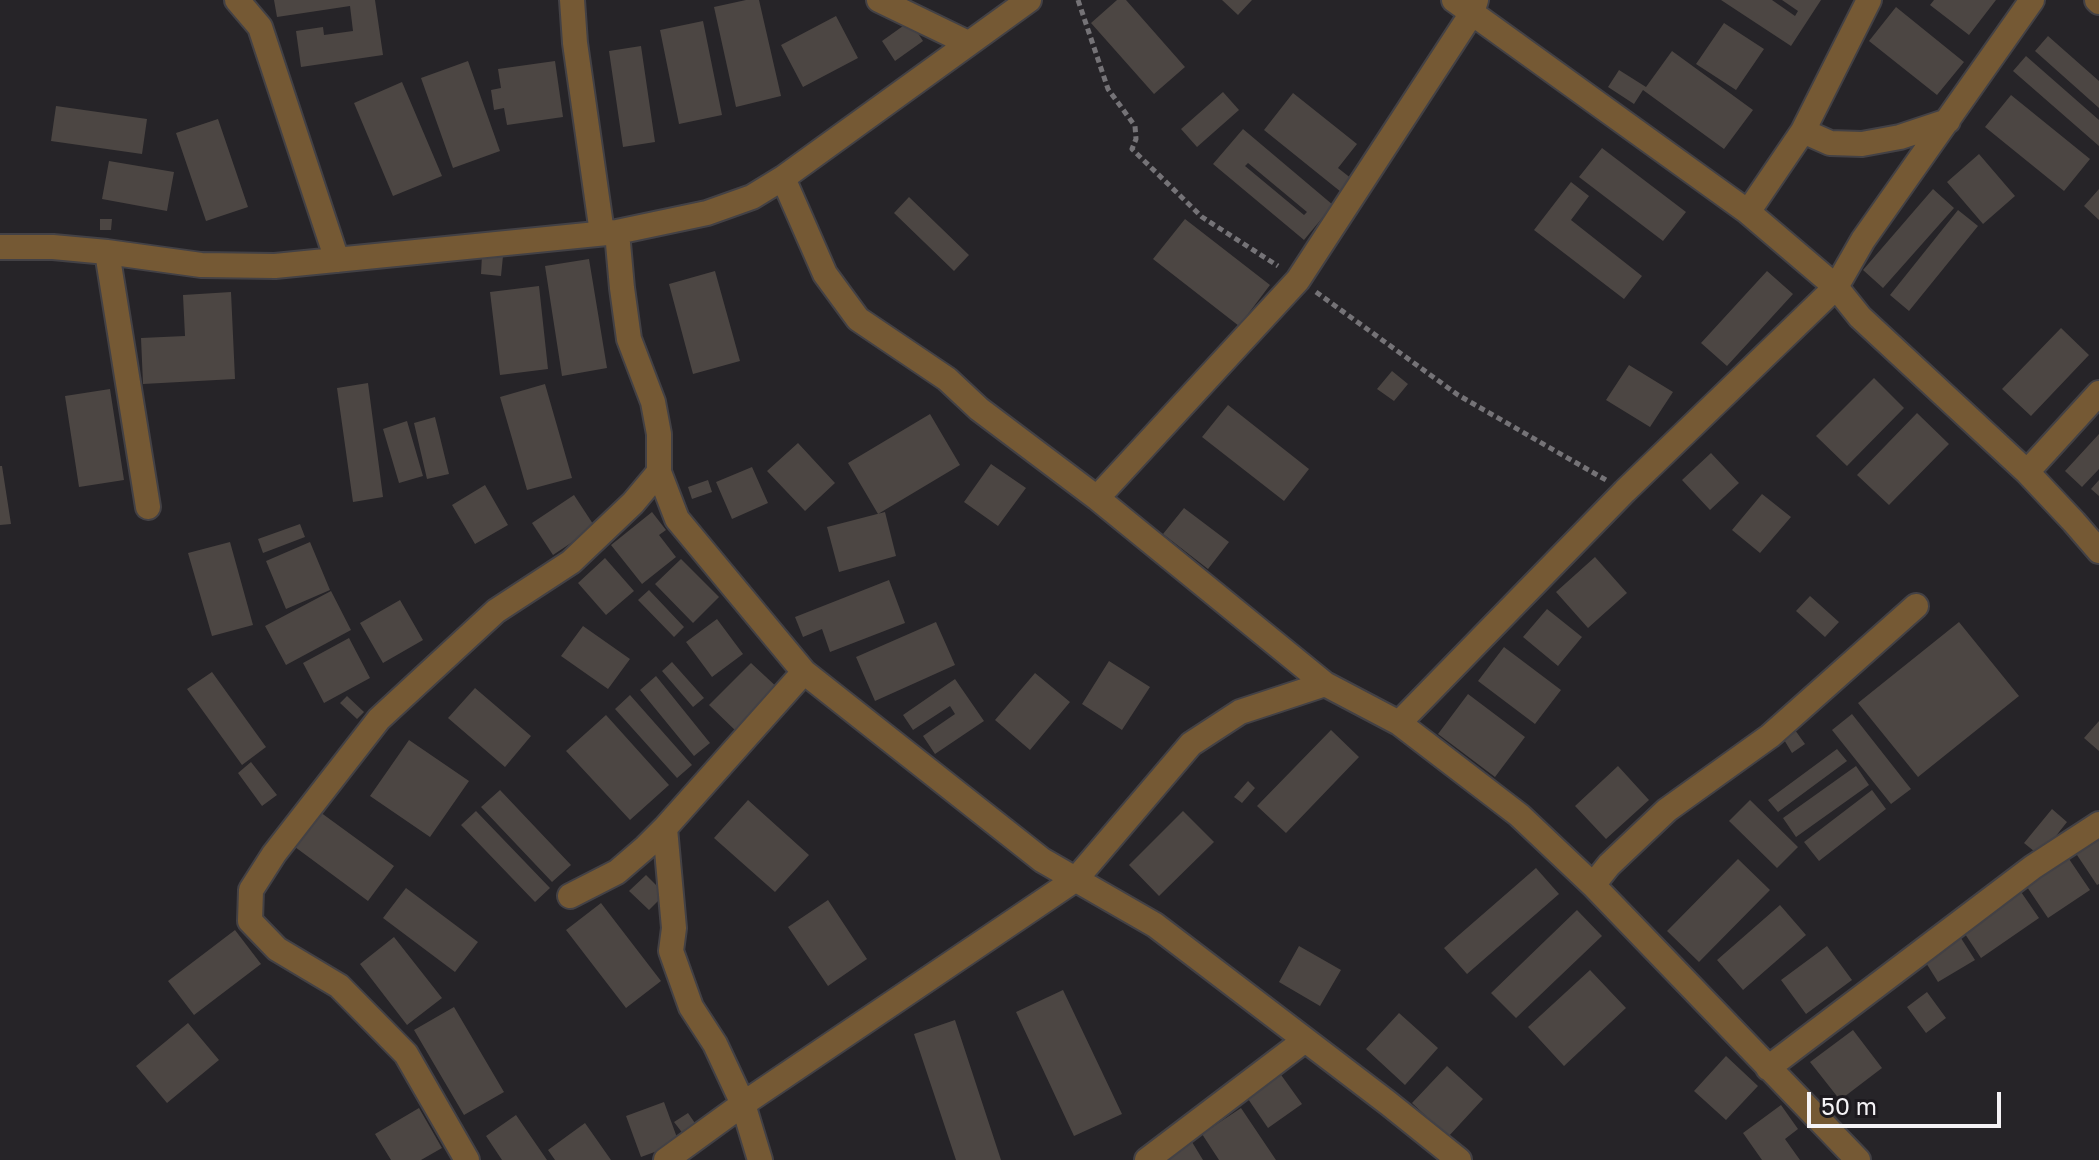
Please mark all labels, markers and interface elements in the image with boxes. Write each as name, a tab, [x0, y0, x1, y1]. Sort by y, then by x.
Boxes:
scale bar	[1811, 1076, 2005, 1126]
text: 50 m	[1821, 1091, 1877, 1120]

